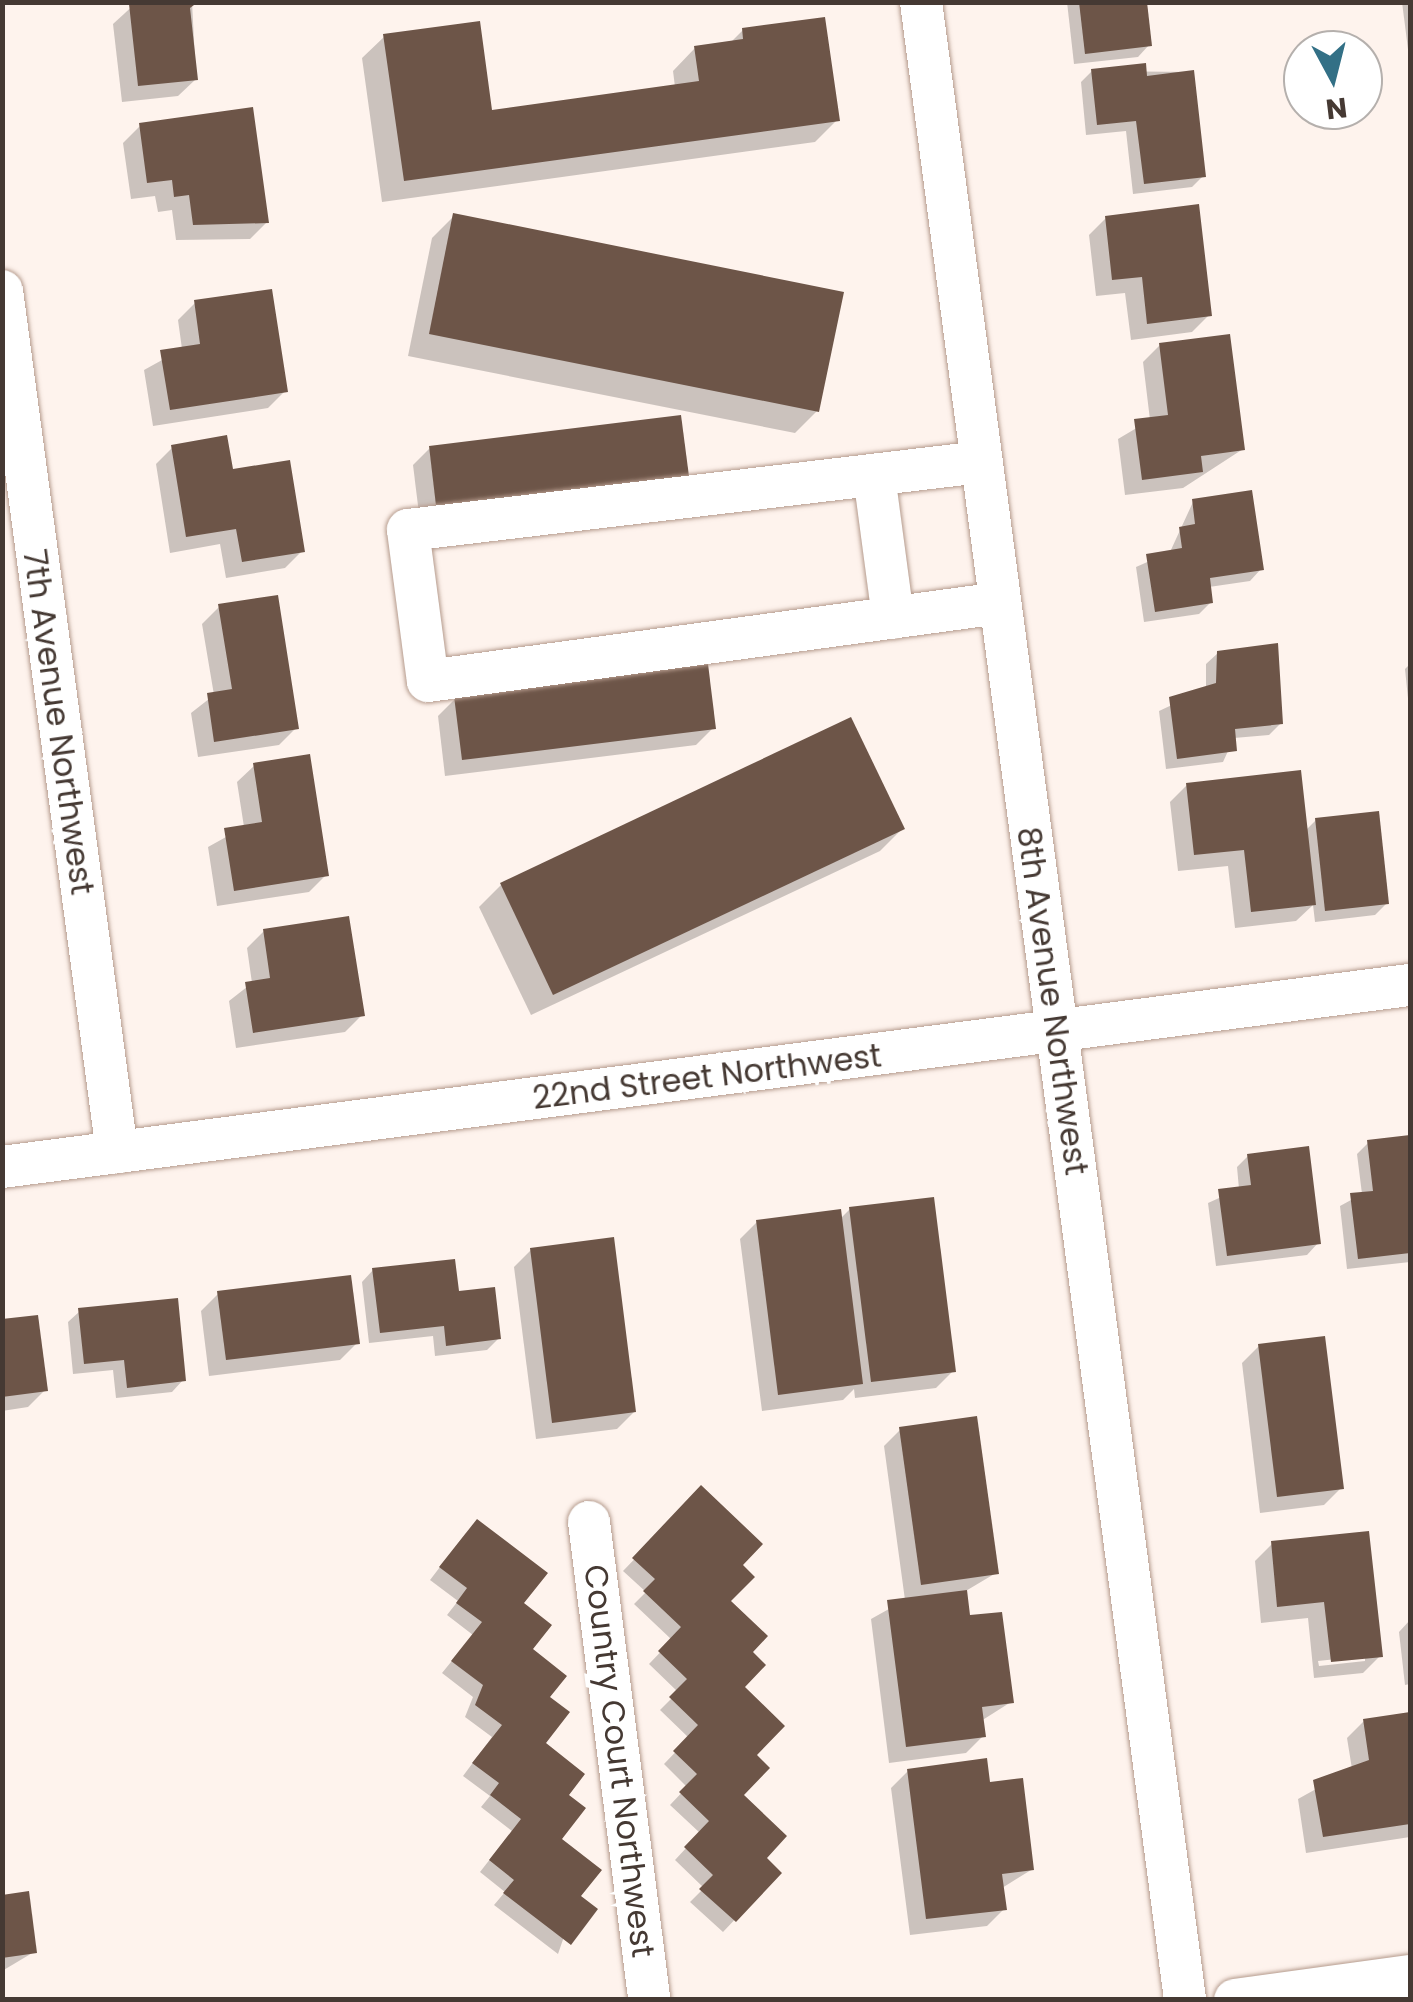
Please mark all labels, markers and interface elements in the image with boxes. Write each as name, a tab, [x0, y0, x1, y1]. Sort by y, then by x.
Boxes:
north arrow	[1283, 30, 1383, 130]
text: N	[1324, 88, 1349, 129]
street label: 7th Avenue Northwest	[15, 547, 101, 897]
street label: 8th Avenue Northwest	[1009, 825, 1095, 1177]
street label: 22nd Street Northwest	[530, 1037, 884, 1117]
street label: Country Court Northwest	[576, 1562, 662, 1960]

